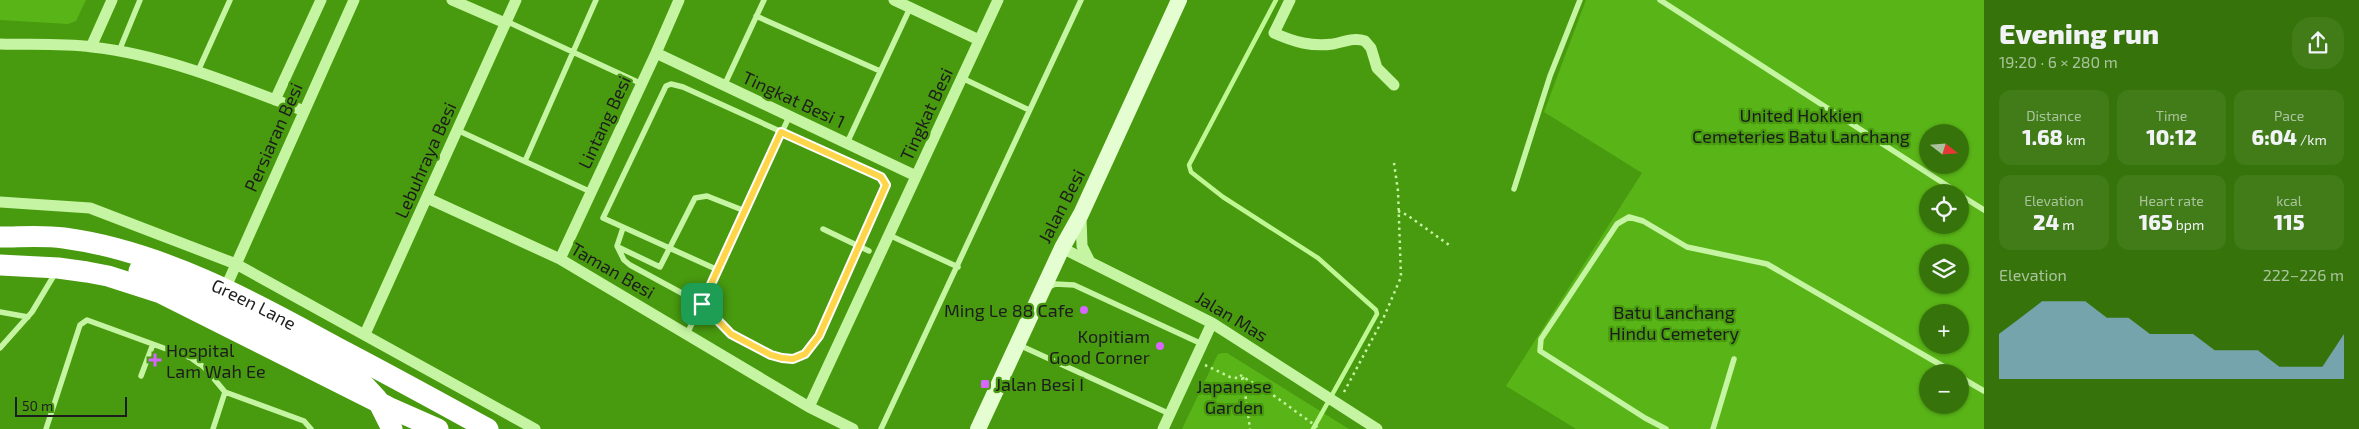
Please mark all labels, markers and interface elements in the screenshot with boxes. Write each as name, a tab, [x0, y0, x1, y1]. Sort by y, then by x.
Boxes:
text: Evening run	[1999, 16, 2159, 50]
button: share	[2292, 17, 2344, 69]
text: 19:20 · 6 × 280 m	[1999, 52, 2118, 71]
street label: Tingkat Besi	[895, 64, 957, 164]
street label: Tingkat Besi 1	[739, 66, 849, 132]
street label: Lintang Besi	[573, 72, 635, 172]
street label: Persiaran Besi	[239, 79, 307, 195]
street label: Lebuhraya Besi	[390, 99, 460, 221]
park label: United Hokkien Cemeteries Batu Lanchang	[1692, 104, 1910, 147]
text: Distance	[2026, 107, 2081, 124]
text: Time	[2156, 107, 2187, 124]
text: Pace	[2274, 107, 2304, 124]
north arrow	[1919, 124, 1969, 174]
map controls	[1919, 124, 1969, 414]
text: 1.68	[2022, 124, 2063, 149]
text: 10:12	[2146, 124, 2197, 149]
text: 6:04	[2252, 124, 2297, 149]
text: km	[2063, 131, 2085, 148]
text: /km	[2297, 131, 2327, 148]
street label: Jalan Besi	[1033, 165, 1089, 247]
button: locate	[1919, 184, 1969, 234]
text: Elevation	[2024, 192, 2084, 209]
text: Heart rate	[2139, 192, 2204, 209]
text: kcal	[2276, 192, 2302, 209]
text: 24	[2033, 209, 2059, 234]
text: 165	[2139, 209, 2173, 234]
text: 115	[2274, 209, 2305, 234]
text: m	[2059, 216, 2075, 233]
text: bpm	[2173, 216, 2204, 233]
street label: Taman Besi	[567, 237, 659, 303]
button: layers	[1919, 244, 1969, 294]
text: Elevation	[1999, 265, 2067, 284]
text: 222–226 m	[2263, 265, 2344, 284]
street label: Green Lane	[208, 274, 300, 334]
pin	[681, 283, 723, 325]
street label: Jalan Mas	[1192, 286, 1272, 346]
icon: arrive	[688, 290, 716, 318]
place label: Ming Le 88 Cafe	[944, 299, 1074, 321]
park label: Batu Lanchang Hindu Cemetery	[1609, 301, 1740, 344]
marker: Ming Le 88 Cafe	[1078, 304, 1090, 316]
button: +	[1919, 304, 1969, 354]
place label: Kopitiam Good Corner	[1049, 325, 1150, 368]
place label: Hospital Lam Wah Ee	[166, 339, 266, 382]
marker: Kopitiam Good Corner	[1154, 340, 1166, 352]
marker: Hospital Lam Wah Ee	[148, 353, 162, 367]
button: −	[1919, 364, 1969, 414]
place label: Jalan Besi I	[995, 373, 1084, 395]
park label: Japanese Garden	[1196, 375, 1272, 418]
marker: Jalan Besi I	[979, 378, 991, 390]
scale bar	[15, 394, 128, 417]
text: 50 m	[22, 397, 53, 414]

